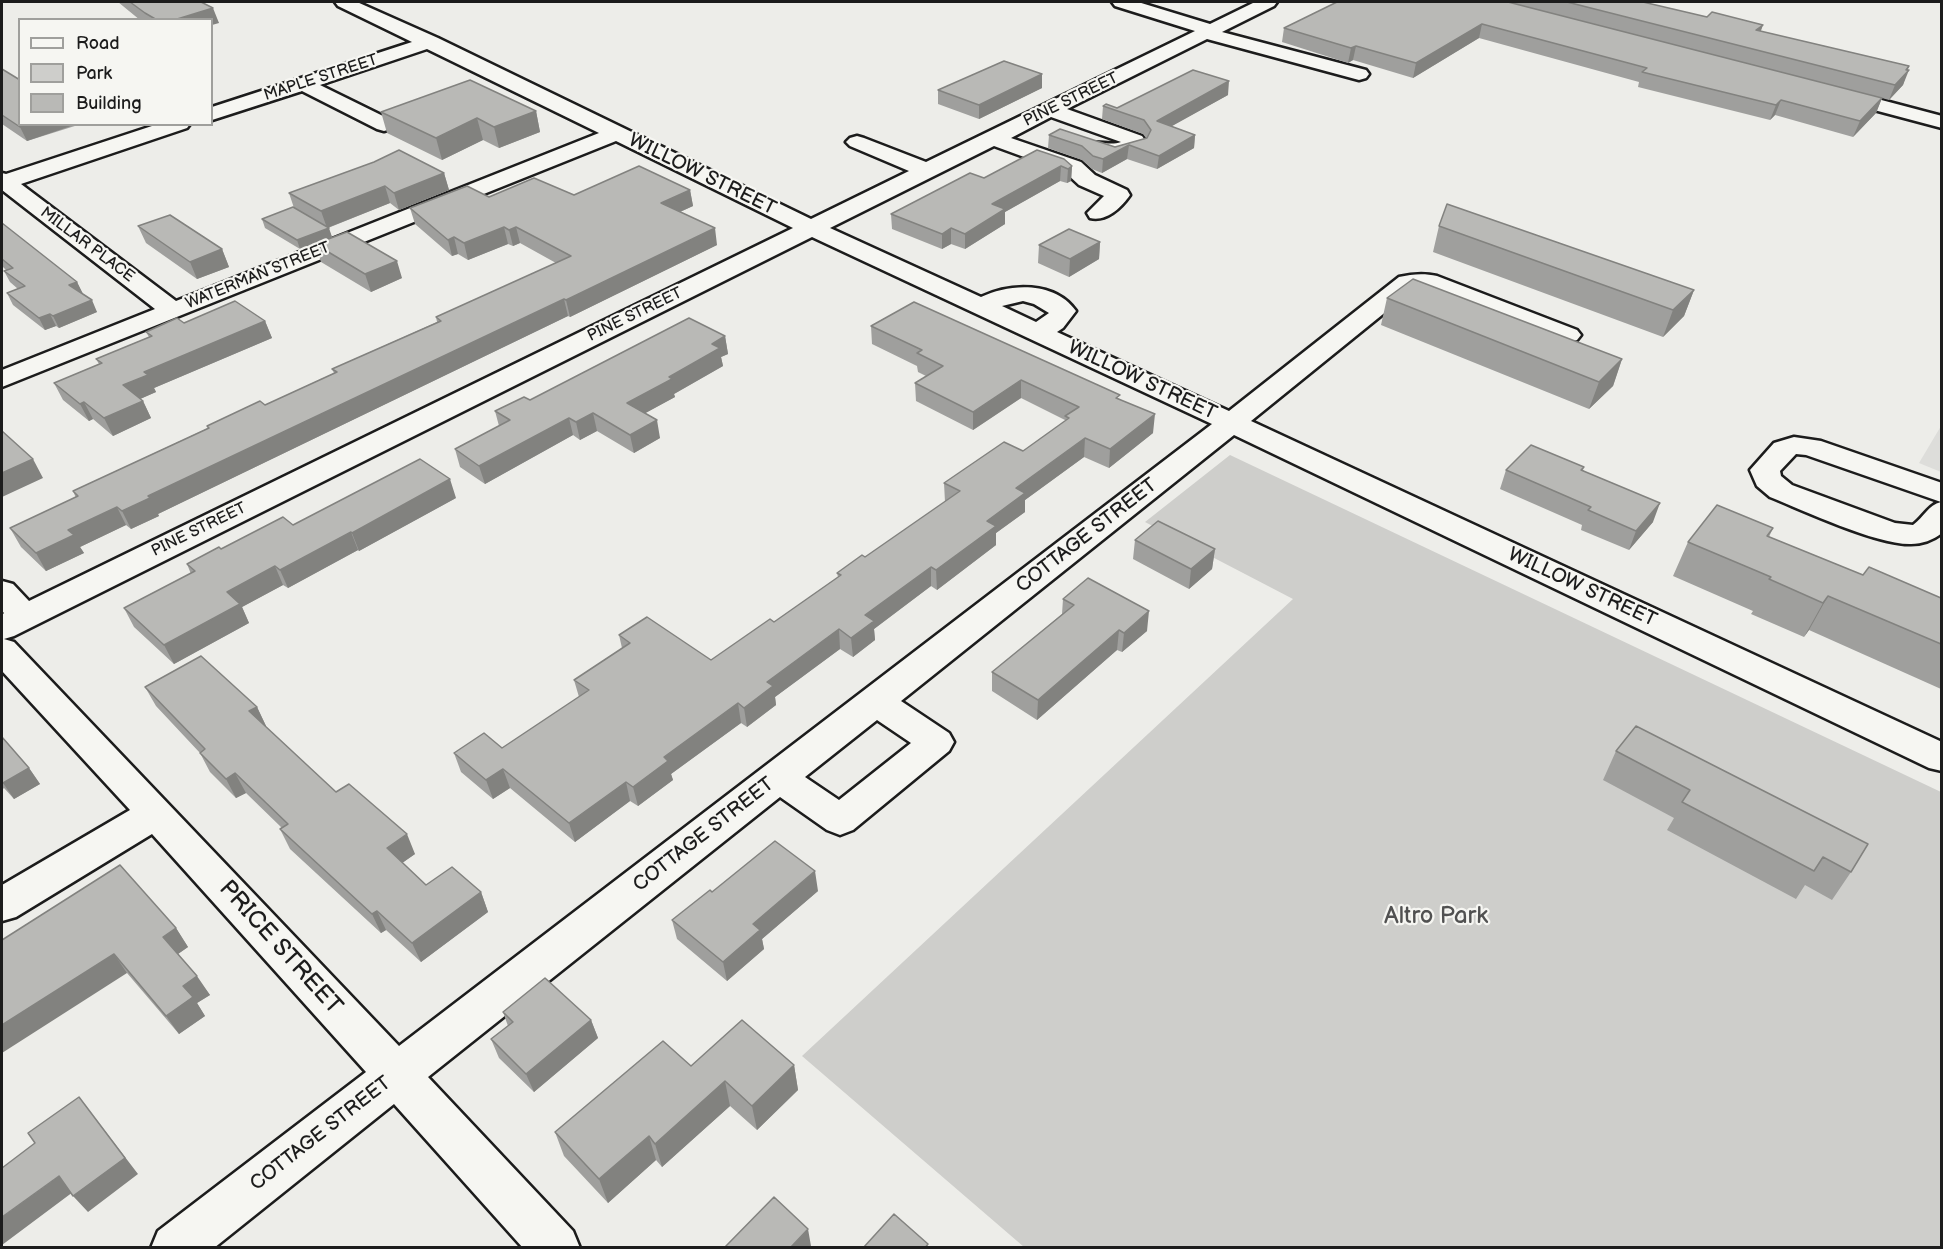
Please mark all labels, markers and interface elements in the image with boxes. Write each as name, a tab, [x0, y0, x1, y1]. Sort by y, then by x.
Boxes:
legend	[18, 18, 213, 126]
text: Road	[76, 33, 120, 54]
street label: MAPLE STREET	[262, 51, 380, 105]
text: Park	[76, 63, 112, 84]
street label: PINE STREET	[1021, 69, 1121, 131]
text: Building	[76, 93, 142, 114]
street label: WILLOW STREET	[624, 129, 780, 221]
street label: MILLAR PLACE	[36, 203, 138, 287]
street label: WATERMAN STREET	[183, 238, 333, 314]
street label: PINE STREET	[585, 284, 685, 346]
street label: WILLOW STREET	[1064, 336, 1220, 426]
street label: COTTAGE STREET	[1012, 474, 1162, 598]
street label: PINE STREET	[149, 499, 249, 561]
street label: WILLOW STREET	[1504, 543, 1660, 633]
street label: COTTAGE STREET	[629, 773, 779, 897]
street label: PRICE STREET	[212, 875, 348, 1021]
park label: Altro Park	[1384, 903, 1488, 931]
street label: COTTAGE STREET	[246, 1072, 396, 1196]

